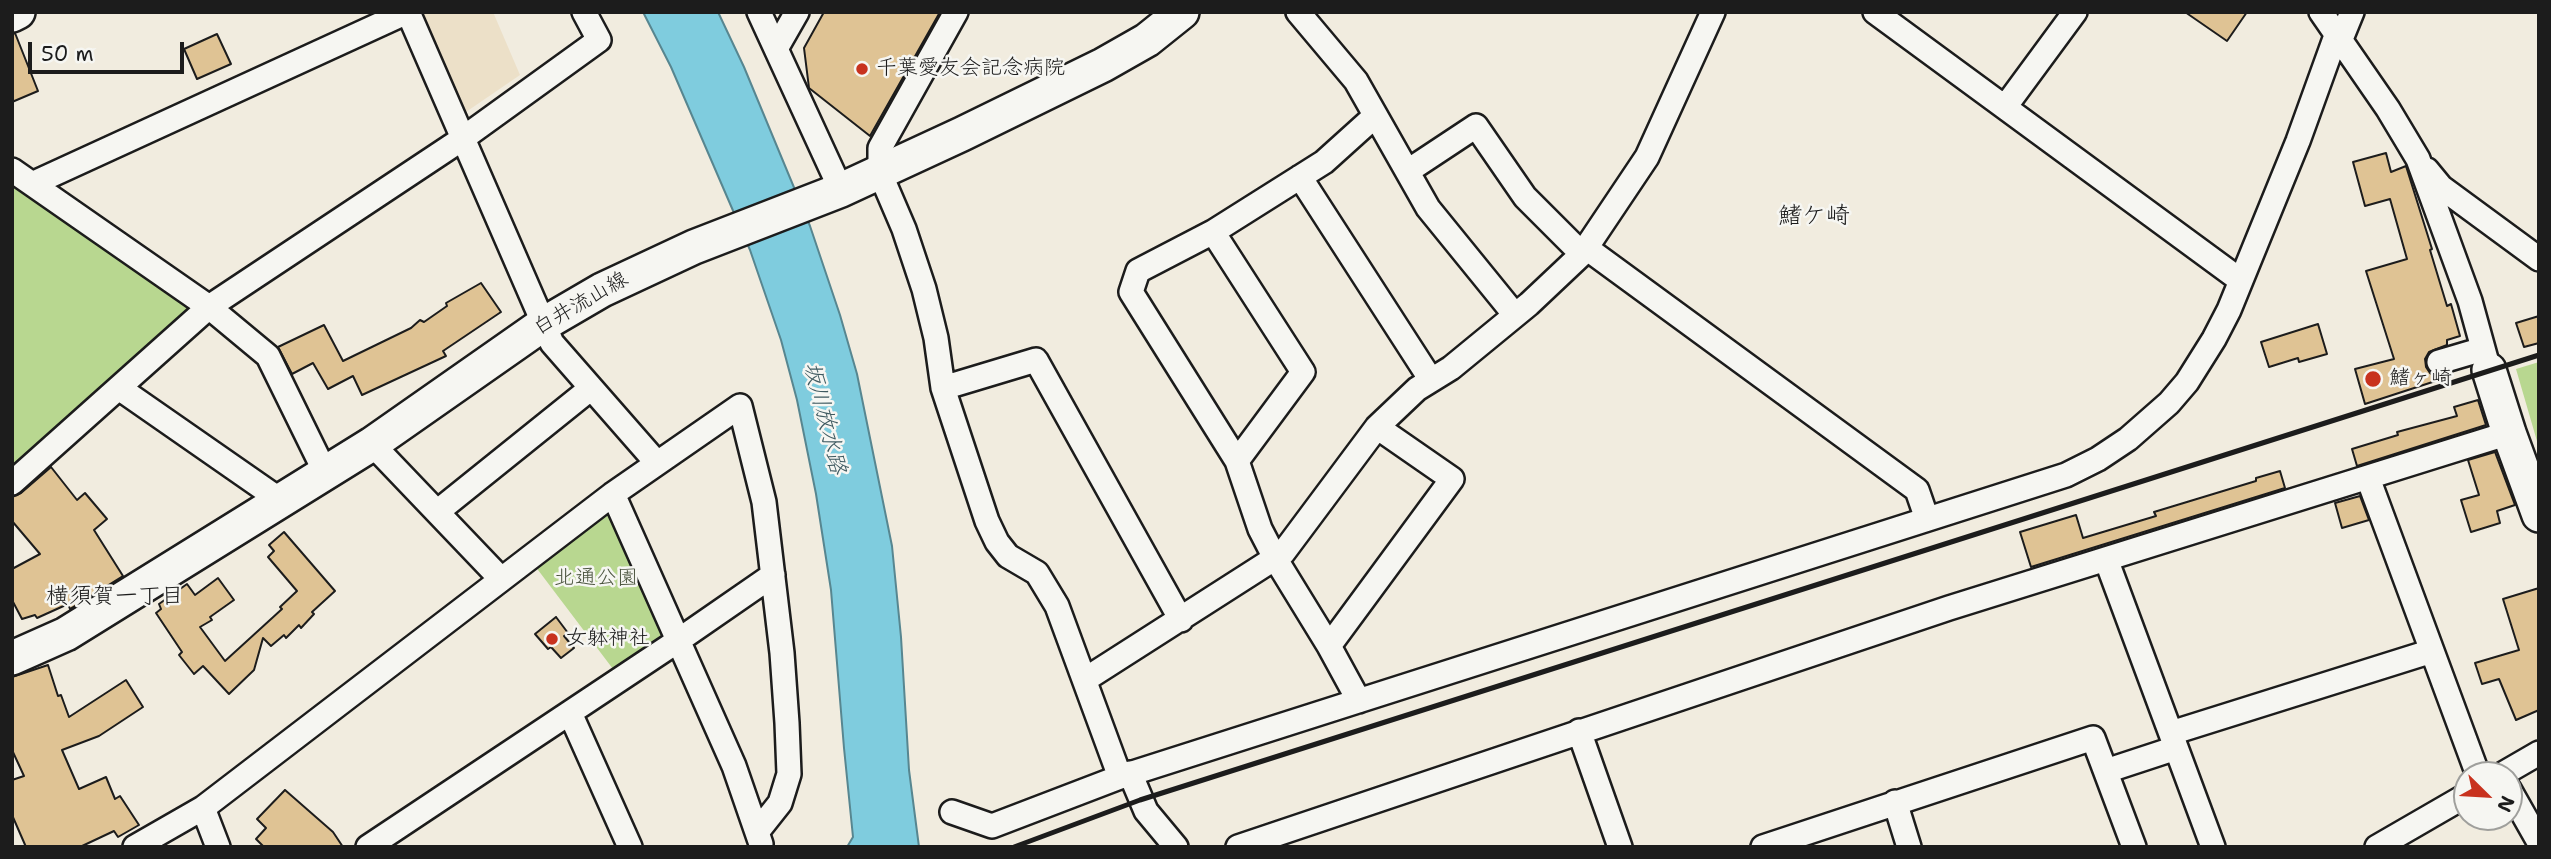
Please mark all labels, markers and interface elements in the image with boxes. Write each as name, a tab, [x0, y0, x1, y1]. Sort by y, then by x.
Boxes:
scale bar	[32, 28, 187, 72]
text: 50 m	[41, 40, 94, 68]
place label: 千葉愛友会記念病院	[876, 56, 1065, 82]
marker: 千葉愛友会記念病院	[854, 61, 870, 77]
district label: 鰭ケ崎	[1778, 203, 1850, 231]
street label: 白井流山線	[529, 267, 633, 341]
water label: 坂川放水路	[797, 359, 851, 477]
place label: 鰭ヶ崎	[2389, 366, 2452, 392]
marker: 鰭ヶ崎	[2363, 369, 2383, 389]
park label: 北通公園	[554, 566, 638, 592]
district label: 横須賀一丁目	[46, 583, 184, 611]
place label: 女躰神社	[566, 626, 650, 652]
marker: 女躰神社	[544, 631, 560, 647]
north arrow	[2453, 761, 2523, 831]
text: N	[2491, 792, 2520, 816]

